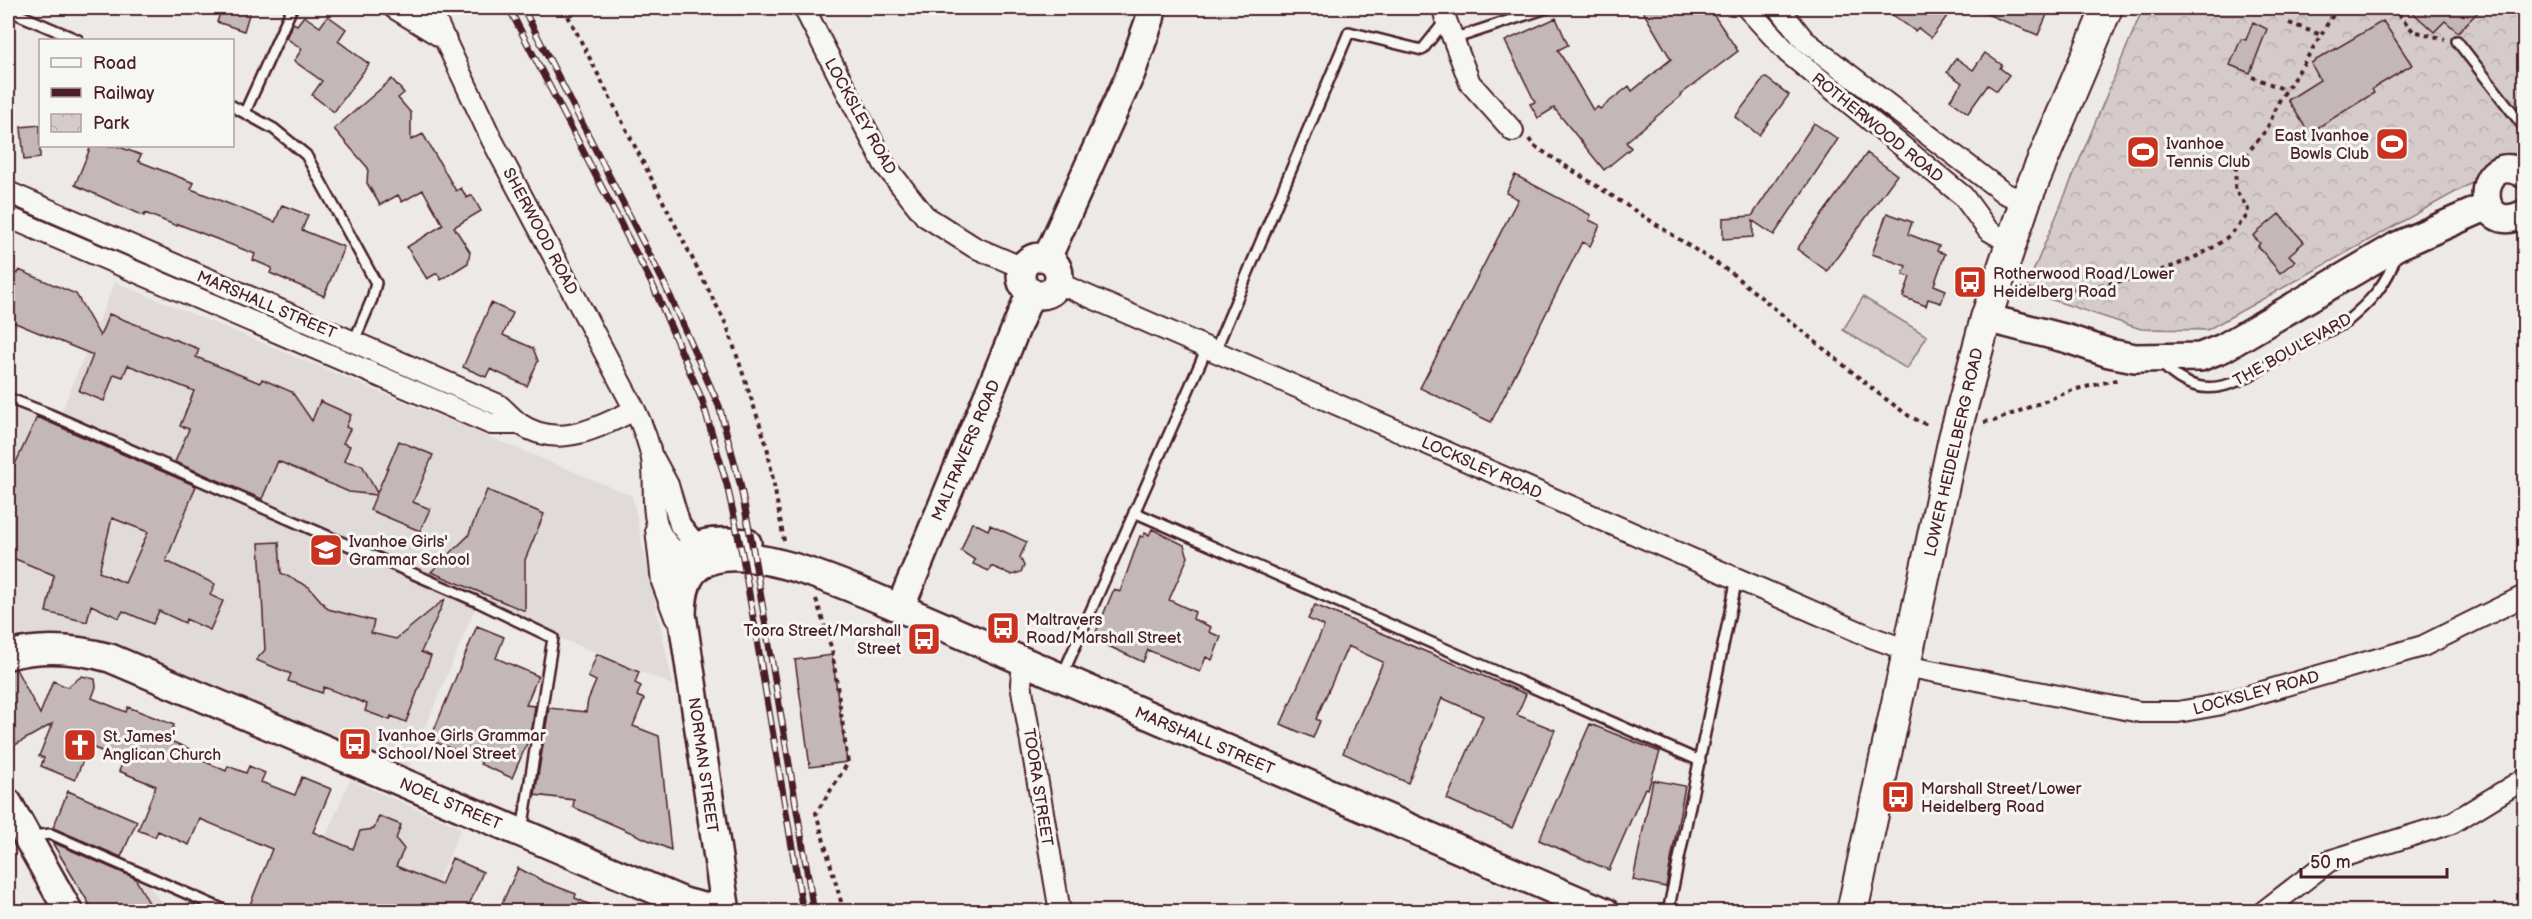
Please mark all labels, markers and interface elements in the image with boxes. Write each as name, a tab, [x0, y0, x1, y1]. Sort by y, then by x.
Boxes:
legend	[39, 39, 234, 147]
text: Road	[93, 53, 137, 74]
street label: LOCKSLEY ROAD	[820, 55, 900, 178]
street label: ROTHERWOOD ROAD	[1808, 69, 1947, 187]
text: Railway	[93, 83, 155, 104]
text: Park	[93, 113, 129, 134]
sports icon: East Ivanhoe Bowls Club	[2374, 126, 2410, 162]
place label: East Ivanhoe Bowls Club	[2274, 127, 2369, 164]
sports icon: Ivanhoe Tennis Club	[2125, 134, 2161, 170]
place label: Ivanhoe Tennis Club	[2166, 135, 2250, 172]
street label: SHERWOOD ROAD	[498, 165, 581, 298]
bus stop icon: Rotherwood Road/Lower Heidelberg Road	[1952, 264, 1988, 300]
place label: Rotherwood Road/Lower Heidelberg Road	[1993, 265, 2174, 302]
street label: MARSHALL STREET	[194, 267, 339, 344]
street label: THE BOULEVARD	[2230, 310, 2355, 391]
street label: LOWER HEIDELBERG ROAD	[1921, 346, 1988, 559]
street label: MALTRAVERS ROAD	[928, 377, 1005, 524]
street label: LOCKSLEY ROAD	[1418, 433, 1545, 504]
school or university icon: Ivanhoe Girls' Grammar School	[308, 532, 344, 568]
place label: Ivanhoe Girls' Grammar School	[349, 533, 470, 570]
bus stop icon: Maltravers Road/Marshall Street	[985, 610, 1021, 646]
place label: Maltravers Road/Marshall Street	[1026, 611, 1182, 648]
bus stop icon: Toora Street/Marshall Street	[906, 621, 942, 657]
place label: Toora Street/Marshall Street	[744, 622, 901, 659]
street label: LOCKSLEY ROAD	[2191, 667, 2322, 719]
street label: NORMAN STREET	[684, 696, 721, 834]
street label: MARSHALL STREET	[1132, 703, 1277, 780]
bus stop icon: Ivanhoe Girls Grammar School/Noel Street	[337, 726, 373, 762]
church icon: St. James' Anglican Church	[62, 727, 98, 763]
place label: Ivanhoe Girls Grammar School/Noel Street	[378, 727, 546, 764]
street label: TOORA STREET	[1019, 727, 1056, 848]
place label: St. James' Anglican Church	[103, 728, 221, 765]
street label: NOEL STREET	[397, 774, 505, 835]
bus stop icon: Marshall Street/Lower Heidelberg Road	[1880, 779, 1916, 815]
place label: Marshall Street/Lower Heidelberg Road	[1921, 780, 2082, 817]
scale bar	[2301, 841, 2446, 879]
text: 50 m	[2310, 852, 2351, 873]

